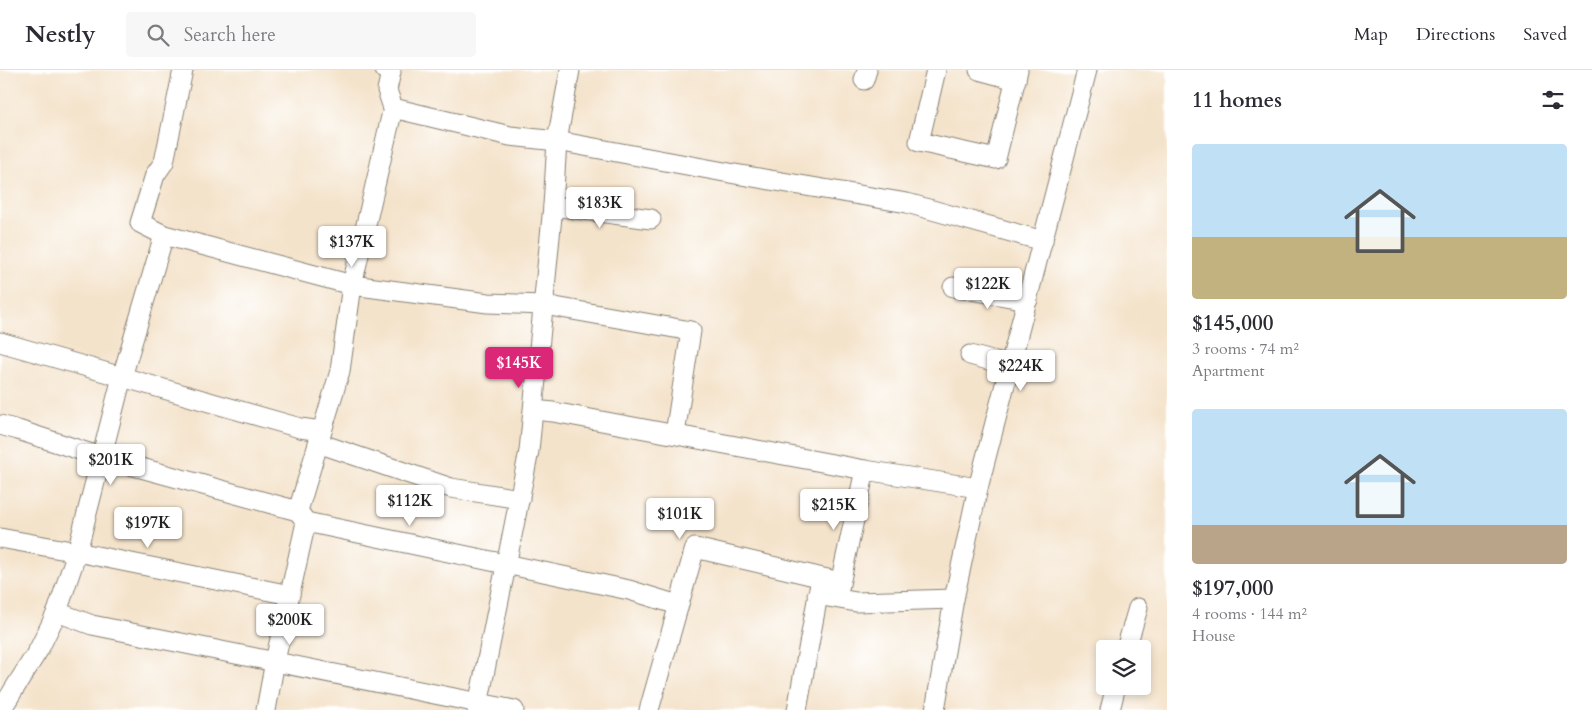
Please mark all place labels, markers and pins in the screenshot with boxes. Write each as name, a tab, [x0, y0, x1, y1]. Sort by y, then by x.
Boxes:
pin: $183K	[565, 186, 635, 229]
pin: $137K	[317, 226, 387, 268]
pin: $122K	[953, 268, 1023, 310]
pin: $145K	[484, 346, 554, 389]
pin: $224K	[986, 350, 1056, 392]
pin: $201K	[76, 444, 146, 486]
pin: $112K	[375, 484, 445, 527]
pin: $215K	[799, 488, 869, 531]
pin: $101K	[645, 498, 715, 540]
pin: $197K	[113, 506, 183, 549]
pin: $200K	[255, 604, 325, 646]

